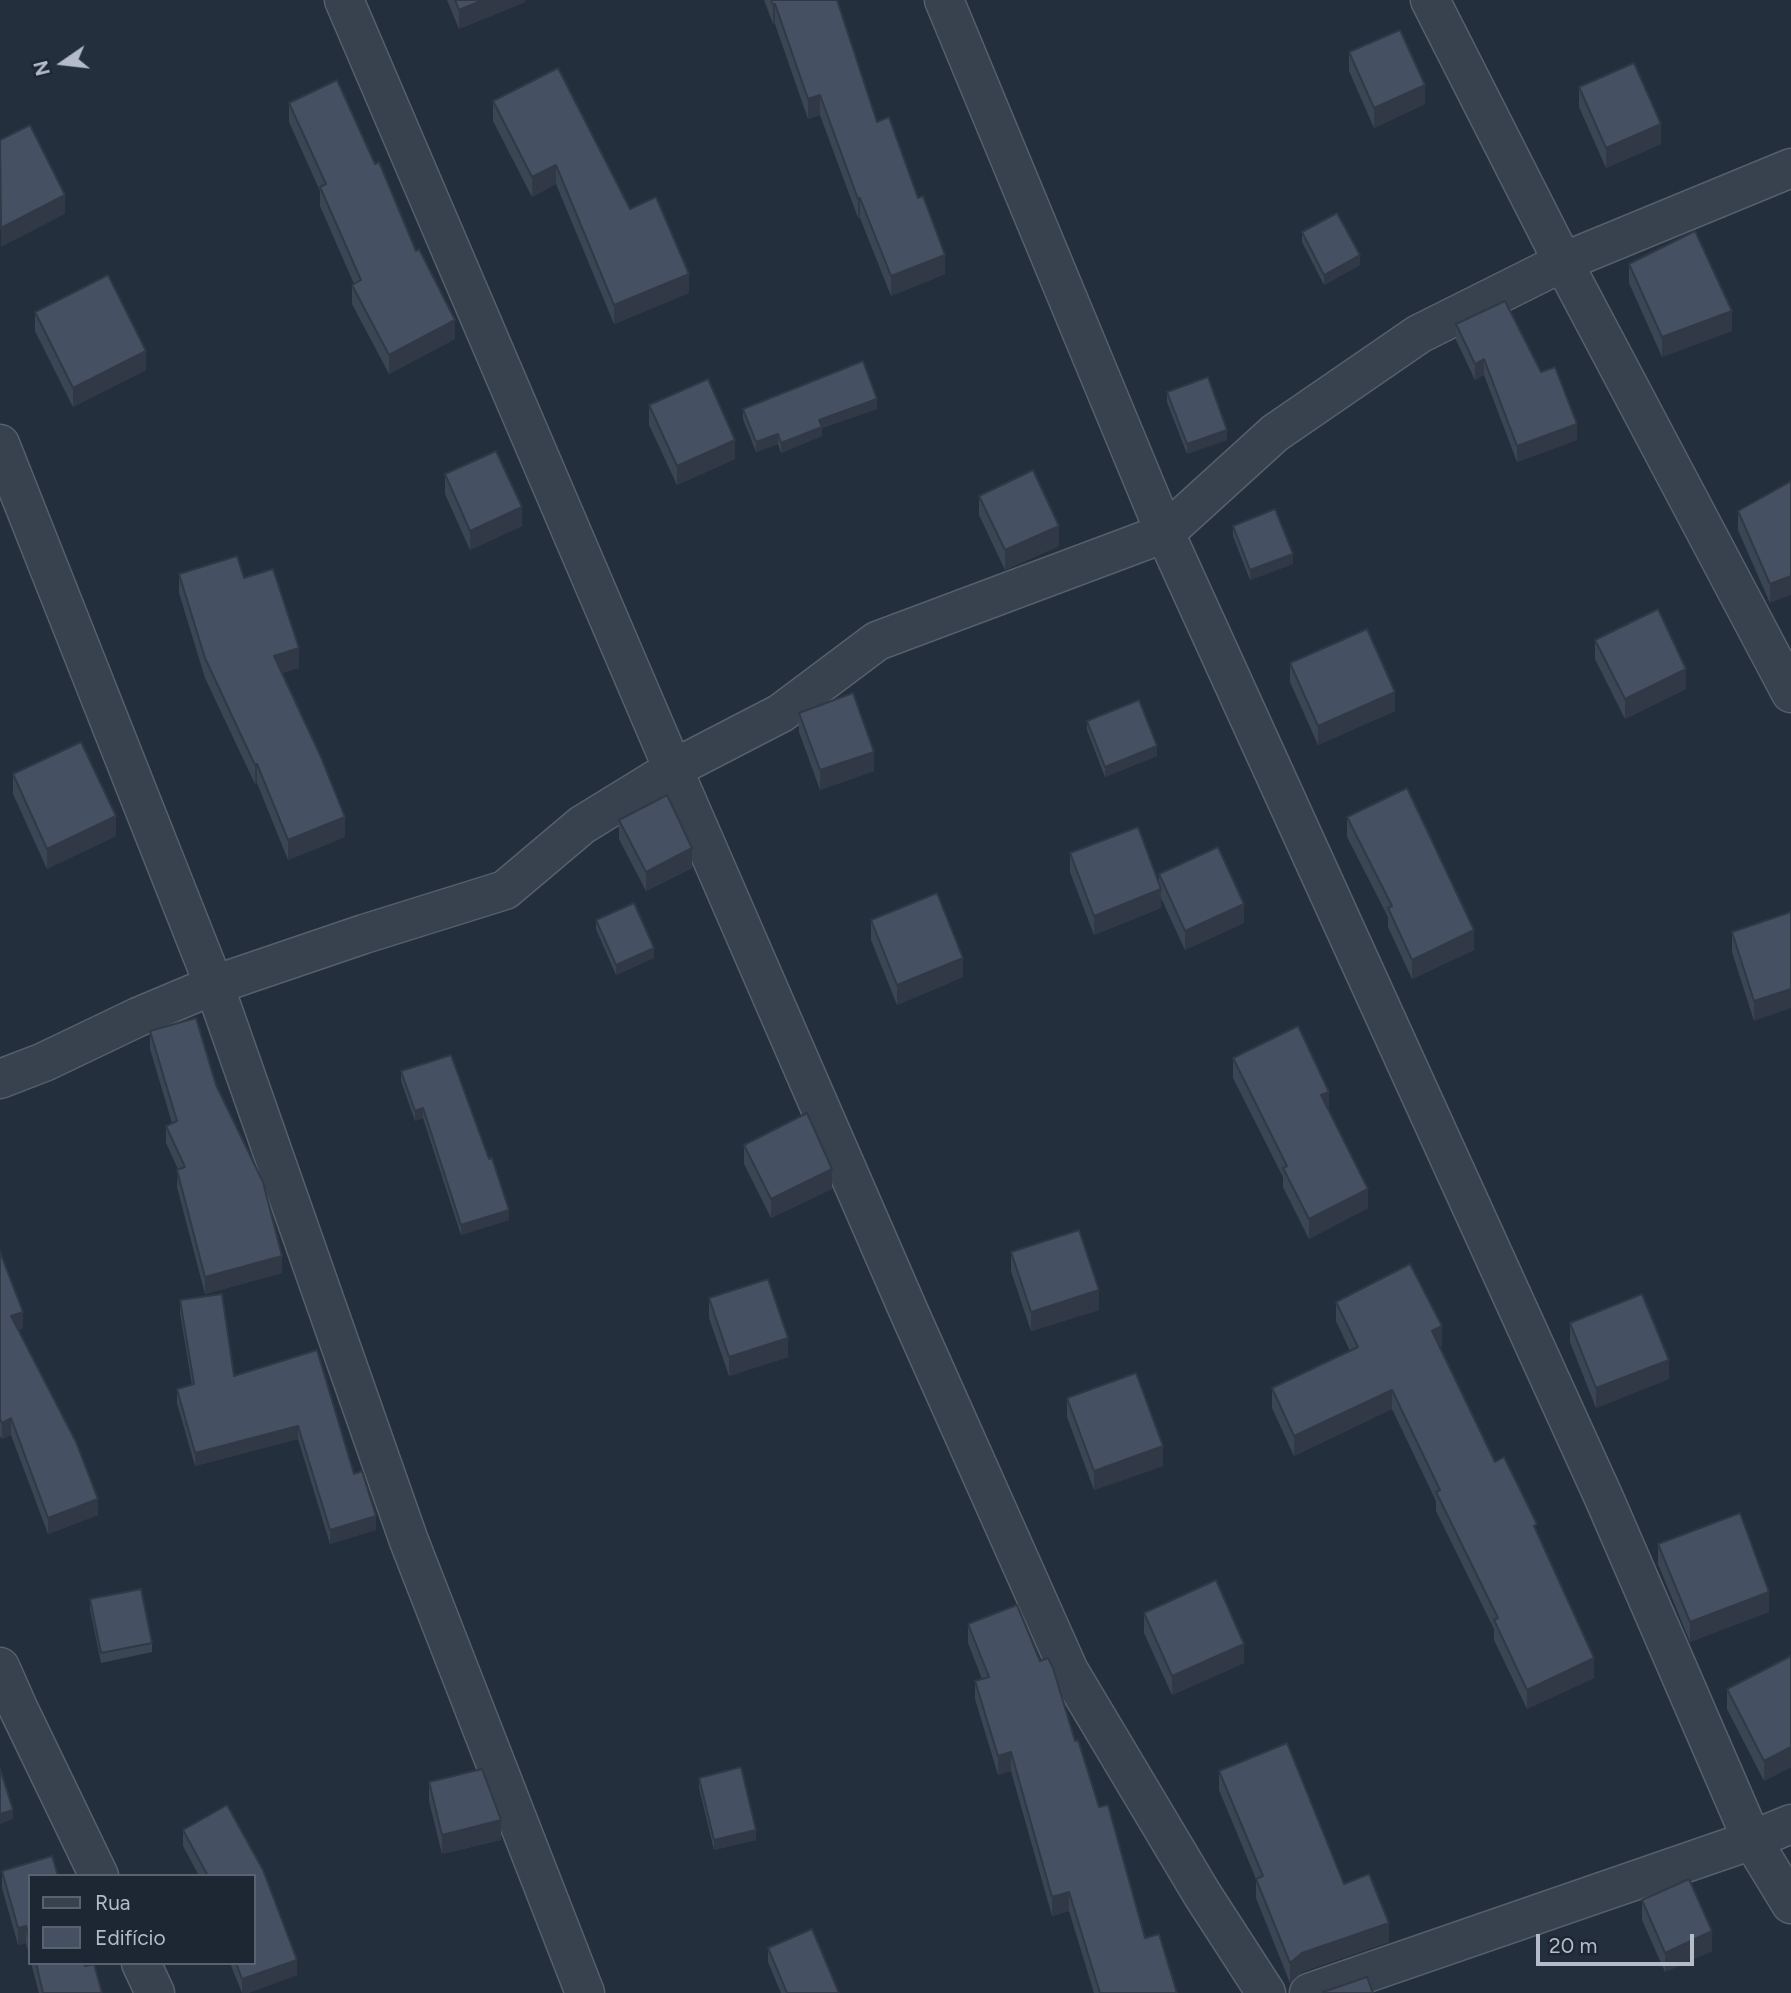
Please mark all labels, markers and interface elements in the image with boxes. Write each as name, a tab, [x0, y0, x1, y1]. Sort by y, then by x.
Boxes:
north arrow	[28, 28, 98, 98]
text: N	[29, 58, 55, 78]
legend	[28, 1874, 256, 1965]
text: Rua	[95, 1890, 131, 1915]
scale bar	[1539, 1920, 1696, 1964]
text: Edifício	[95, 1925, 166, 1950]
text: 20 m	[1549, 1933, 1597, 1958]

